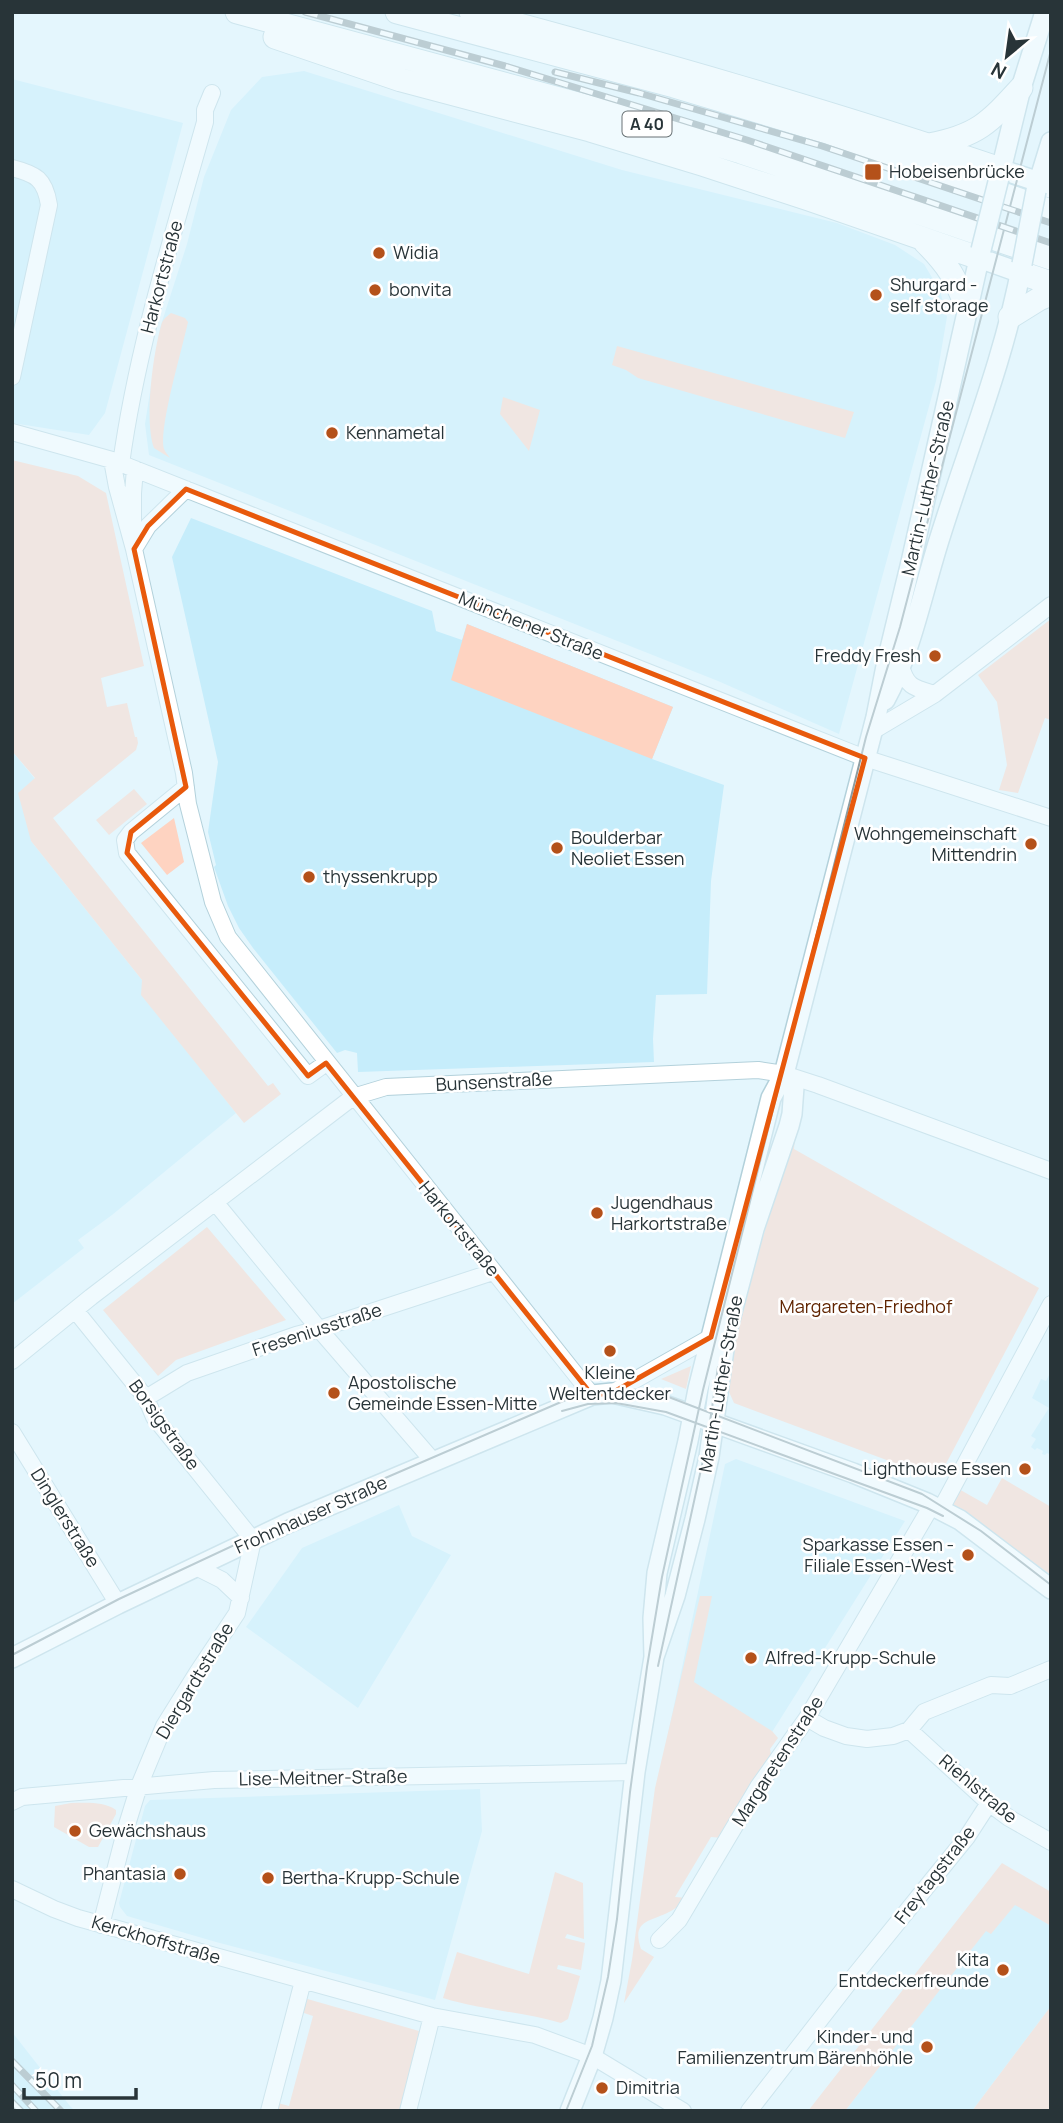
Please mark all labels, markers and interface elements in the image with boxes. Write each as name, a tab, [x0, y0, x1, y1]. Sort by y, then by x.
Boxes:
north arrow	[972, 21, 1042, 91]
text: N	[986, 56, 1011, 86]
road number: A 40	[622, 112, 672, 136]
place label: Hobeisenbrücke	[889, 159, 1025, 183]
marker: Hobeisenbrücke	[863, 162, 883, 182]
street label: Harkortstraße	[134, 218, 188, 336]
place label: Widia	[393, 240, 439, 264]
marker: Widia	[371, 245, 387, 261]
place label: Shurgard - self storage	[890, 272, 988, 317]
place label: bonvita	[389, 277, 452, 301]
marker: bonvita	[367, 282, 383, 298]
marker: Shurgard - self storage	[868, 287, 884, 303]
street label: Martin-Luther-Straße	[895, 398, 959, 578]
place label: Kennametal	[346, 420, 445, 444]
marker: Kennametal	[324, 425, 340, 441]
street label: Münchener Straße	[455, 585, 607, 665]
place label: Freddy Fresh	[815, 643, 921, 667]
marker: Freddy Fresh	[927, 648, 943, 664]
place label: Wohngemeinschaft Mittendrin	[854, 821, 1017, 866]
place label: Boulderbar Neoliet Essen	[571, 825, 684, 870]
marker: Wohngemeinschaft Mittendrin	[1023, 836, 1039, 852]
marker: Boulderbar Neoliet Essen	[549, 840, 565, 856]
place label: thyssenkrupp	[323, 864, 438, 888]
marker: thyssenkrupp	[301, 869, 317, 885]
street label: Bunsenstraße	[435, 1066, 553, 1096]
street label: Harkortstraße	[414, 1176, 506, 1281]
place label: Jugendhaus Harkortstraße	[611, 1190, 727, 1235]
marker: Jugendhaus Harkortstraße	[589, 1205, 605, 1221]
street label: Martin-Luther-Straße	[693, 1293, 747, 1474]
park label: Margareten-Friedhof	[780, 1294, 953, 1318]
street label: Freseniusstraße	[249, 1297, 384, 1361]
marker: Kleine Weltentdecker	[602, 1343, 618, 1359]
place label: Kleine Weltentdecker	[549, 1360, 672, 1405]
place label: Apostolische Gemeinde Essen-Mitte	[348, 1370, 537, 1415]
street label: Borsigstraße	[124, 1374, 206, 1474]
marker: Apostolische Gemeinde Essen-Mitte	[326, 1385, 342, 1401]
place label: Lighthouse Essen	[863, 1456, 1011, 1480]
marker: Lighthouse Essen	[1017, 1461, 1033, 1477]
street label: Dinglerstraße	[26, 1463, 106, 1572]
street label: Frohnhauser Straße	[231, 1470, 391, 1559]
place label: Sparkasse Essen - Filiale Essen-West	[803, 1532, 954, 1577]
marker: Sparkasse Essen - Filiale Essen-West	[960, 1547, 976, 1563]
street label: Diergardtstraße	[150, 1618, 238, 1743]
place label: Alfred-Krupp-Schule	[765, 1645, 936, 1669]
marker: Alfred-Krupp-Schule	[743, 1650, 759, 1666]
street label: Margaretenstraße	[726, 1691, 828, 1830]
street label: Riehlstraße	[935, 1748, 1023, 1828]
street label: Lise-Meitner-Straße	[238, 1764, 408, 1790]
place label: Gewächshaus	[89, 1818, 206, 1842]
street label: Freytagstraße	[888, 1821, 980, 1928]
marker: Gewächshaus	[67, 1823, 83, 1839]
place label: Phantasia	[83, 1861, 166, 1885]
place label: Bertha-Krupp-Schule	[282, 1865, 459, 1889]
marker: Phantasia	[172, 1866, 188, 1882]
marker: Bertha-Krupp-Schule	[260, 1870, 276, 1886]
street label: Kerckhoffstraße	[89, 1909, 224, 1969]
place label: Kita Entdeckerfreunde	[839, 1947, 989, 1992]
marker: Kita Entdeckerfreunde	[995, 1962, 1011, 1978]
place label: Kinder- und Familienzentrum Bärenhöhle	[677, 2024, 913, 2069]
marker: Kinder- und Familienzentrum Bärenhöhle	[919, 2039, 935, 2055]
scale bar	[24, 2056, 136, 2100]
text: 50 m	[35, 2066, 82, 2094]
place label: Dimitria	[616, 2075, 680, 2099]
marker: Dimitria	[594, 2080, 610, 2096]

